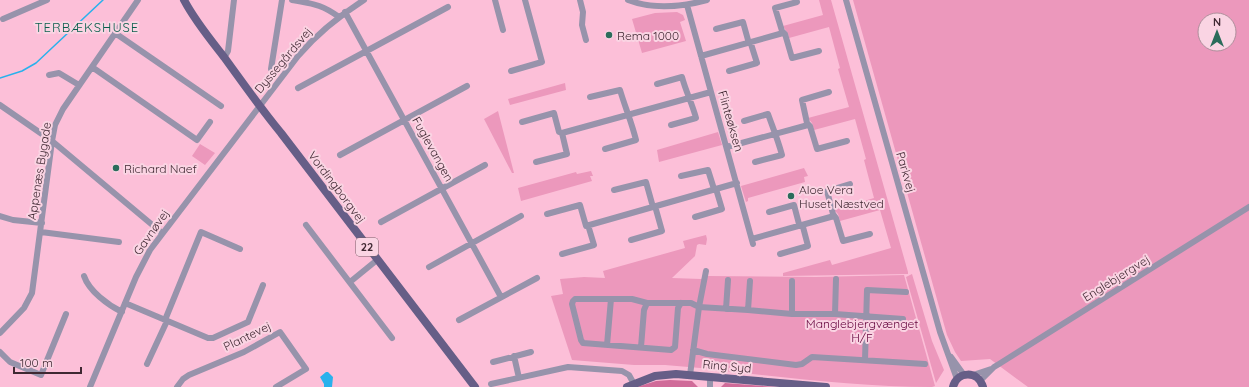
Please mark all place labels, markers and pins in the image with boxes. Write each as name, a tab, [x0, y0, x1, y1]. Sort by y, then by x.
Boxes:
place label: Rema 1000	[617, 28, 679, 43]
marker: Rema 1000	[604, 30, 614, 40]
place label: Richard Naef	[124, 161, 198, 176]
marker: Richard Naef	[111, 163, 121, 173]
place label: Aloe Vera Huset Næstved	[799, 182, 884, 211]
marker: Aloe Vera Huset Næstved	[786, 191, 796, 201]

